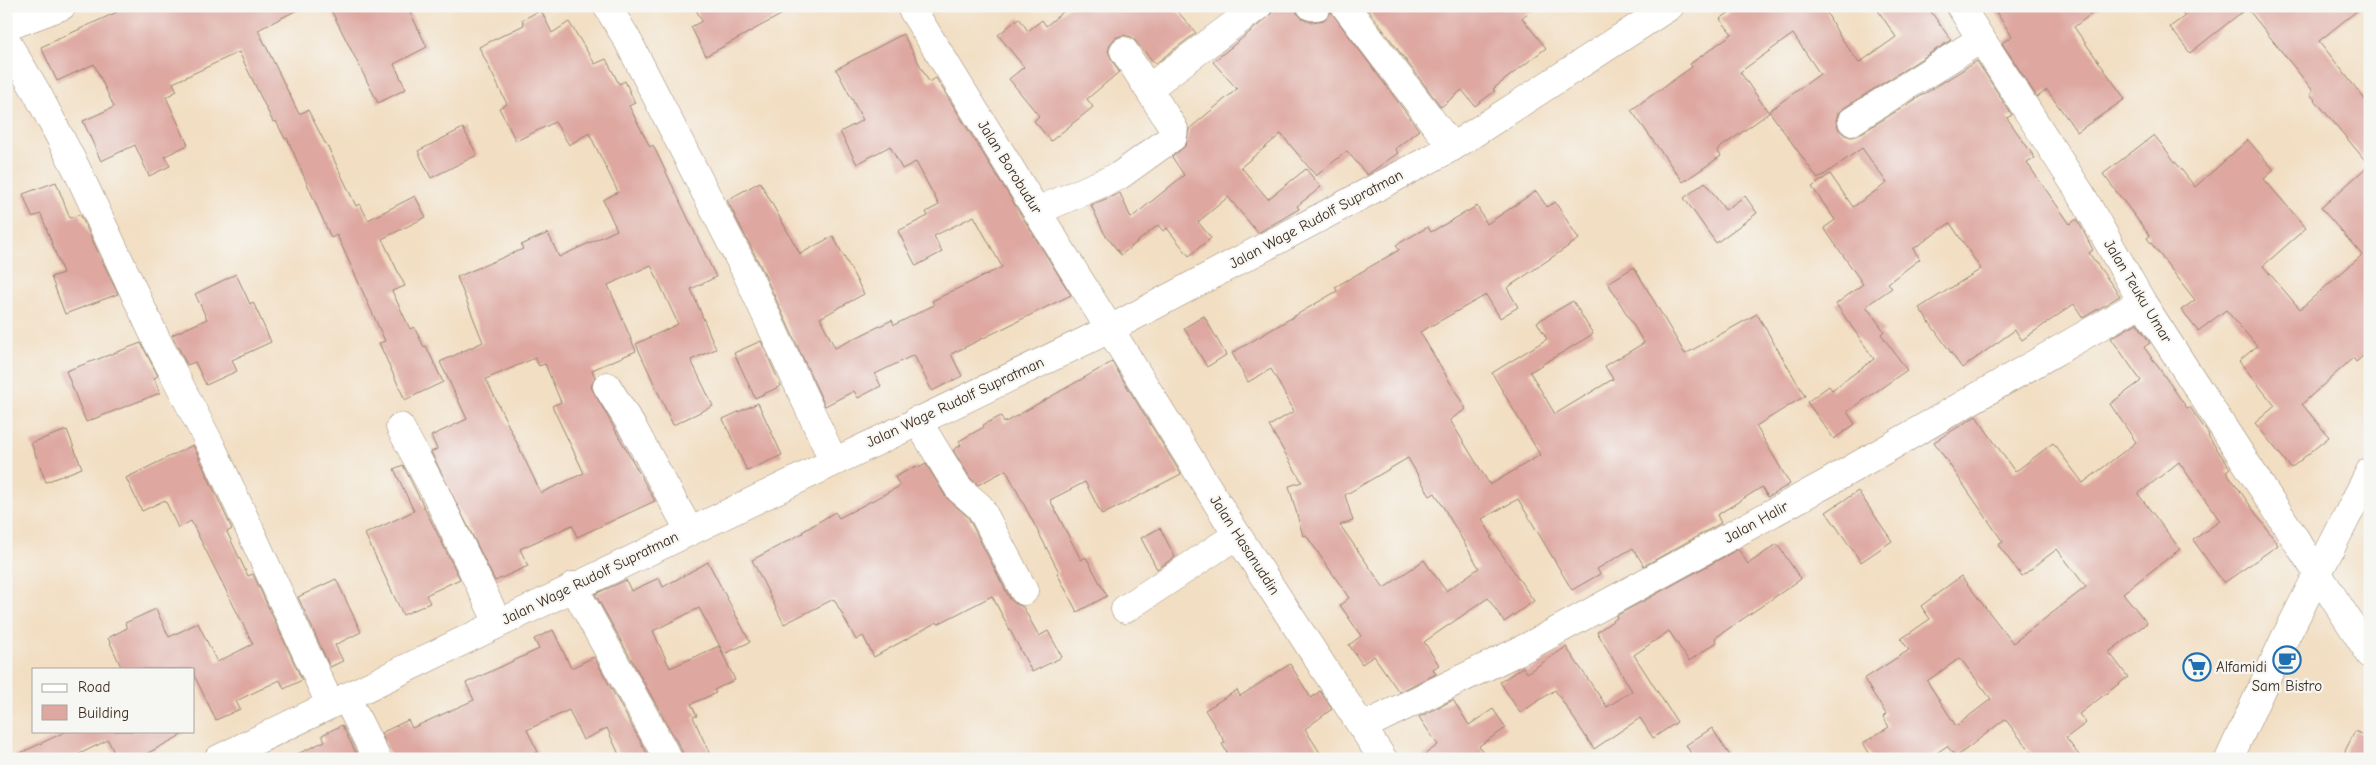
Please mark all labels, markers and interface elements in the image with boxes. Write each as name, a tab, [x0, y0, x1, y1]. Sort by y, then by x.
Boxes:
street label: Jalan Borobudur	[974, 117, 1046, 217]
street label: Jalan Wage Rudolf Supratman	[1226, 165, 1406, 273]
street label: Jalan Teuku Umar	[2100, 236, 2176, 346]
street label: Jalan Wage Rudolf Supratman	[863, 353, 1047, 451]
street label: Jalan Hasanuddin	[1206, 492, 1284, 598]
street label: Jalan Halir	[1721, 497, 1791, 547]
street label: Jalan Wage Rudolf Supratman	[499, 527, 681, 629]
cafe icon: Sam Bistro	[2272, 645, 2302, 675]
supermarket icon: Alfamidi	[2182, 652, 2212, 682]
place label: Alfamidi	[2216, 658, 2267, 676]
legend	[32, 668, 195, 732]
place label: Sam Bistro	[2252, 677, 2322, 695]
text: Road	[78, 678, 110, 696]
text: Building	[78, 704, 129, 722]

